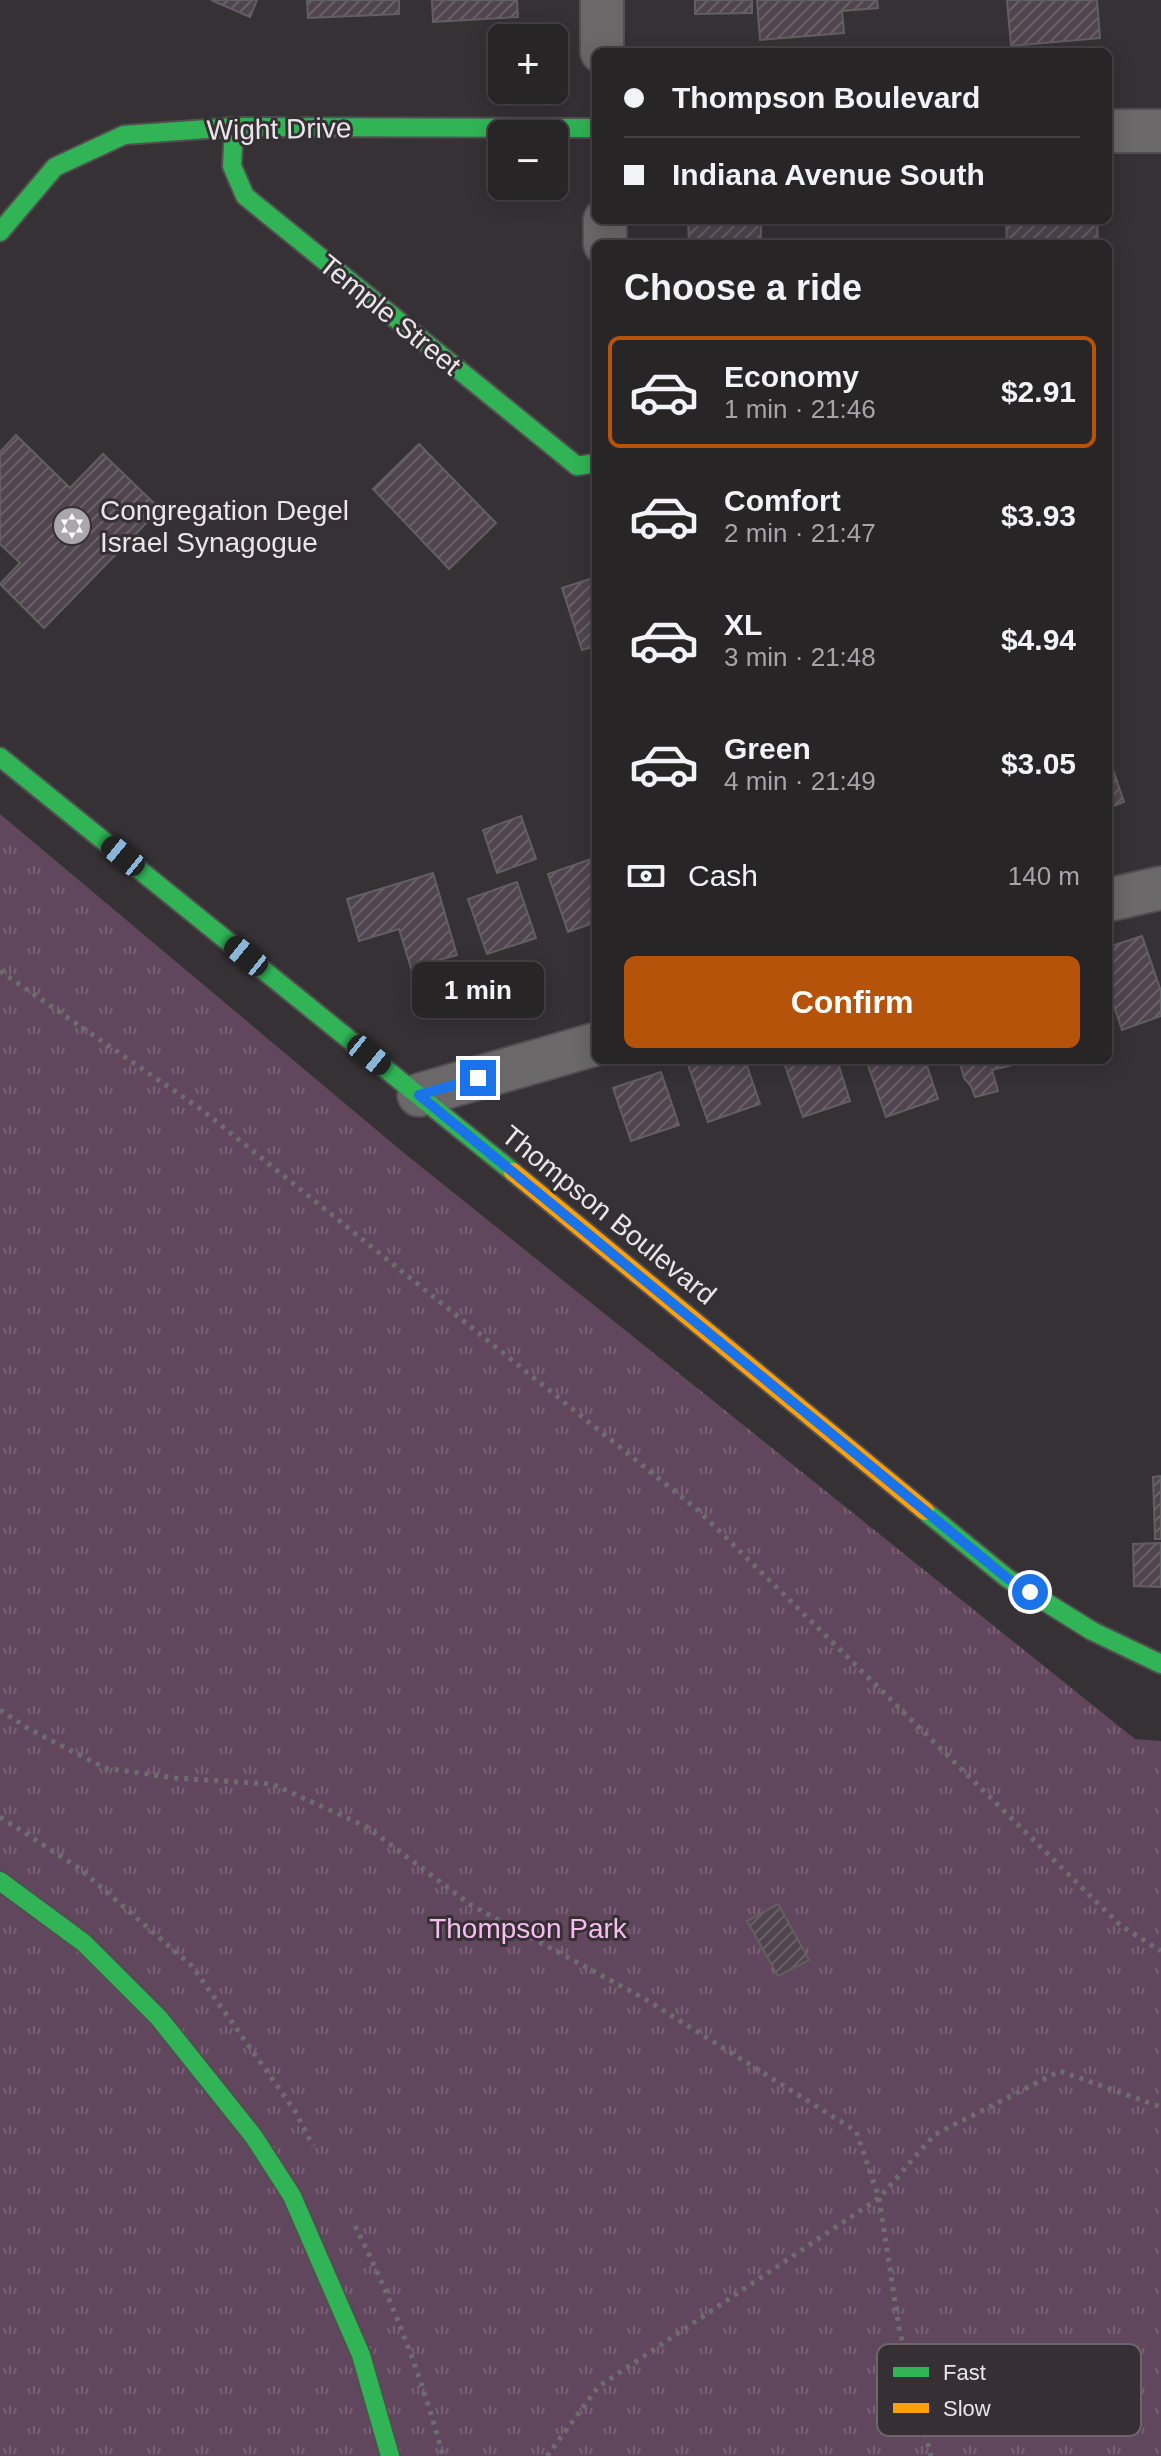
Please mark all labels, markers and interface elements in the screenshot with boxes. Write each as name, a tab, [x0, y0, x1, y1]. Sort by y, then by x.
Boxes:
map controls	[488, 24, 568, 200]
button: +	[488, 24, 568, 104]
text: Thompson Boulevard	[672, 81, 980, 114]
street label: Wight Drive	[206, 112, 352, 146]
button: −	[488, 120, 568, 200]
text: Indiana Avenue South	[672, 158, 985, 191]
street label: Temple Street	[313, 249, 467, 382]
text: Choose a ride	[624, 267, 862, 308]
icon: car	[628, 356, 700, 428]
text: Economy	[724, 360, 859, 393]
text: $2.91	[1001, 375, 1076, 408]
text: 1 min · 21:46	[724, 394, 876, 424]
icon: car	[628, 480, 700, 552]
text: Comfort	[724, 484, 841, 517]
place label: Congregation Degel Israel Synagogue	[100, 495, 349, 558]
text: $3.93	[1001, 499, 1076, 532]
synagogue icon: Congregation Degel Israel Synagogue	[51, 505, 93, 547]
text: 2 min · 21:47	[724, 518, 876, 548]
icon: car	[628, 604, 700, 676]
text: XL	[724, 608, 762, 641]
text: $4.94	[1001, 623, 1076, 656]
text: 3 min · 21:48	[724, 642, 876, 672]
icon: car	[628, 728, 700, 800]
text: Green	[724, 732, 811, 765]
text: $3.05	[1001, 747, 1076, 780]
text: 4 min · 21:49	[724, 766, 876, 796]
car	[97, 832, 149, 880]
icon: cash	[624, 854, 668, 898]
text: Cash	[688, 859, 758, 892]
text: 140 m	[1008, 861, 1080, 891]
car	[220, 932, 272, 980]
button: Confirm	[624, 956, 1080, 1048]
callout: 1 min	[412, 962, 544, 1018]
text: 1 min	[444, 975, 512, 1005]
car	[343, 1031, 395, 1079]
route end	[460, 1060, 496, 1096]
street label: Thompson Boulevard	[496, 1119, 722, 1311]
route start	[1012, 1574, 1048, 1610]
park label: Thompson Park	[429, 1913, 628, 1944]
legend	[877, 2344, 1141, 2436]
text: Fast	[943, 2360, 986, 2385]
text: Slow	[943, 2396, 991, 2421]

